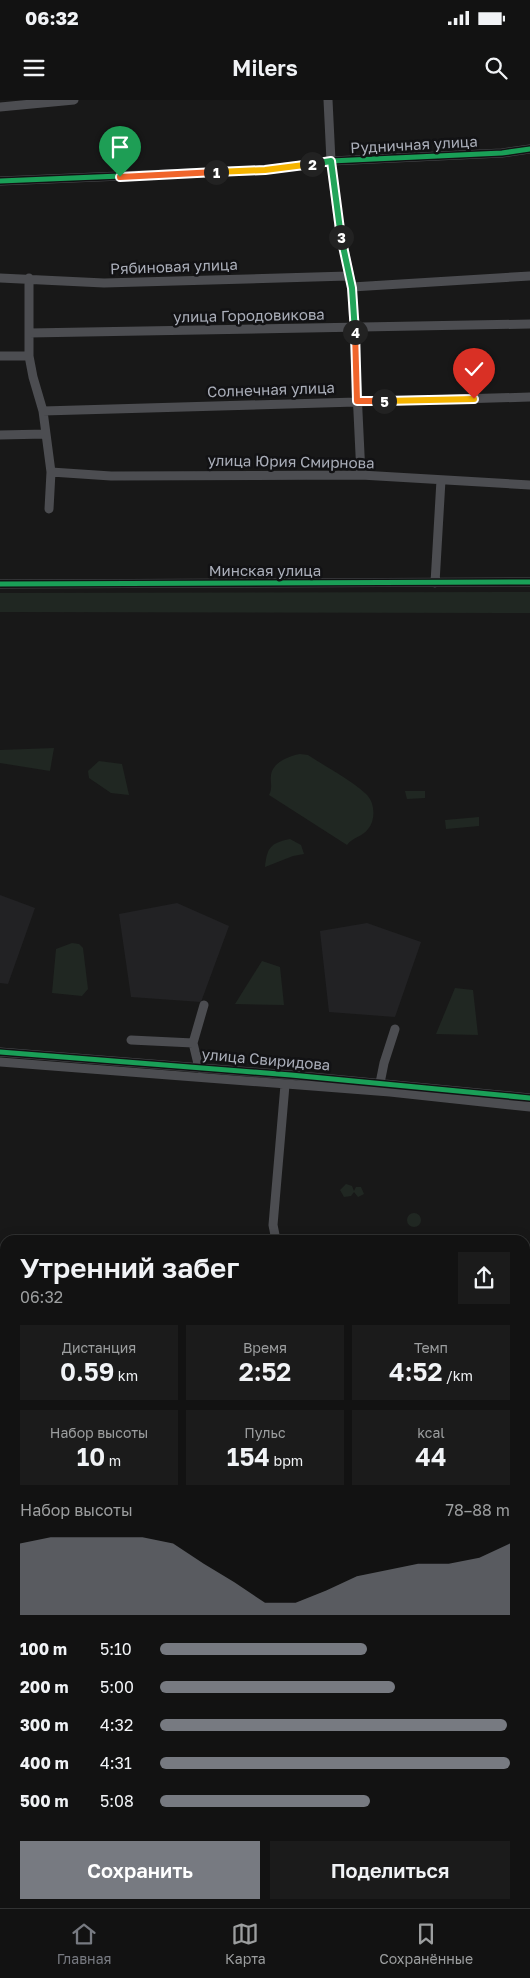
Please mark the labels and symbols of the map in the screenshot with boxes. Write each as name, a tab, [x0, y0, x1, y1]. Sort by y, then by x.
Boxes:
pin	[99, 126, 141, 177]
street label: Рудничная улица	[350, 132, 478, 156]
pin: 2	[300, 152, 324, 176]
pin: 1	[204, 160, 228, 184]
pin: 3	[328, 224, 354, 250]
street label: Рябиновая улица	[110, 255, 238, 277]
street label: улица Городовикова	[173, 305, 325, 325]
pin: 4	[342, 320, 368, 344]
pin	[453, 348, 495, 399]
street label: Солнечная улица	[207, 378, 335, 400]
pin: 5	[372, 388, 396, 414]
street label: улица Юрия Смирнова	[207, 451, 375, 471]
street label: Минская улица	[209, 561, 321, 579]
street label: улица Свиридова	[201, 1044, 331, 1074]

